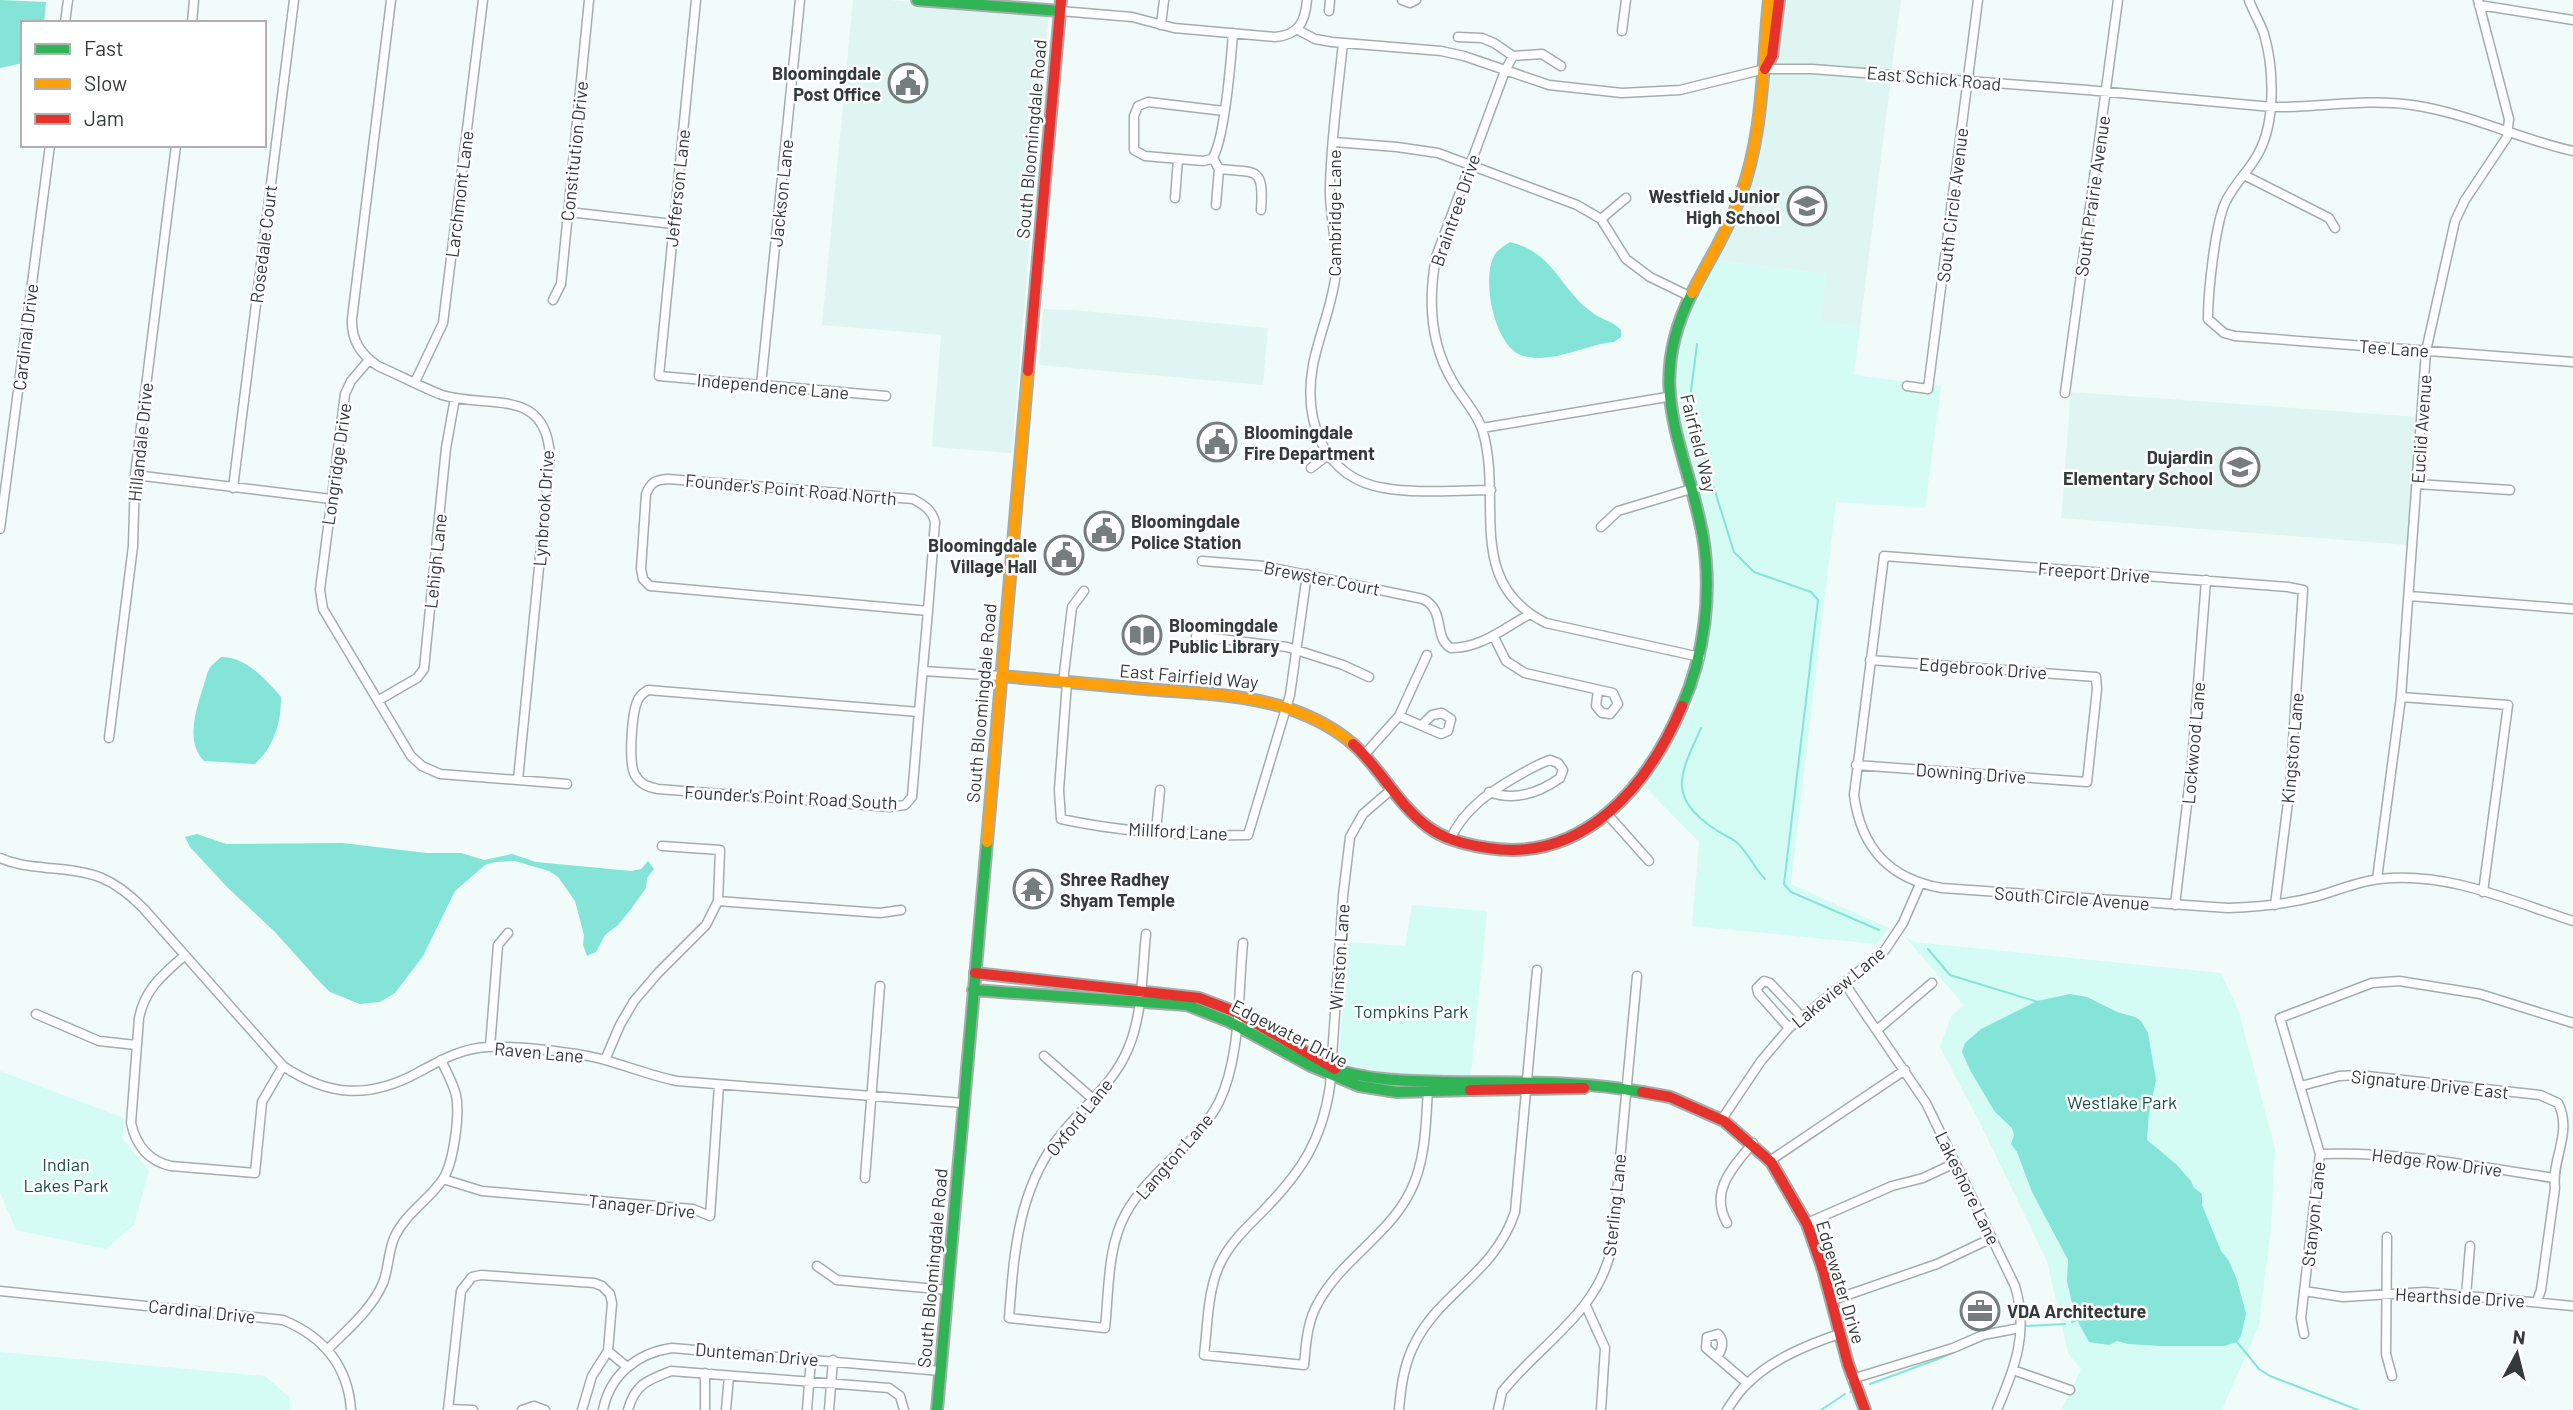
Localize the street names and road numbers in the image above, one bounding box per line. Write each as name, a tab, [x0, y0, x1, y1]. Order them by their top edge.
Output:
street label: South Bloomingdale Road	[1011, 38, 1051, 240]
street label: East Schick Road	[1866, 61, 2002, 95]
street label: Constitution Drive	[556, 80, 592, 222]
street label: South Prairie Avenue	[2070, 114, 2114, 278]
street label: South Circle Avenue	[1932, 126, 1972, 284]
street label: Jefferson Lane	[660, 128, 694, 248]
street label: Larchmont Lane	[440, 129, 478, 259]
street label: Jackson Lane	[764, 138, 798, 248]
street label: Cambridge Lane	[1323, 149, 1345, 277]
street label: Braintree Drive	[1426, 151, 1484, 269]
street label: Rosedale Court	[245, 184, 281, 304]
street label: Cardinal Drive	[8, 282, 42, 392]
street label: Tee Lane	[2358, 335, 2430, 361]
street label: Independence Lane	[696, 368, 850, 404]
street label: Euclid Avenue	[2406, 374, 2436, 484]
street label: Hillandale Drive	[123, 381, 157, 503]
street label: Fairfield Way	[1676, 392, 1722, 494]
street label: Longridge Drive	[317, 401, 355, 527]
street label: Lynbrook Drive	[528, 449, 558, 567]
street label: Founder's Point Road North	[684, 469, 898, 509]
street label: Lehigh Lane	[419, 512, 451, 610]
street label: Brewster Court	[1262, 556, 1382, 600]
street label: Freeport Drive	[2037, 557, 2151, 587]
street label: South Bloomingdale Road	[961, 602, 1001, 804]
street label: Edgebrook Drive	[1918, 653, 2048, 683]
street label: East Fairfield Way	[1119, 659, 1259, 693]
street label: Lockwood Lane	[2177, 681, 2209, 805]
street label: Kingston Lane	[2276, 692, 2308, 804]
street label: Downing Drive	[1915, 758, 2027, 788]
street label: Founder's Point Road South	[684, 780, 898, 814]
street label: Millford Lane	[1128, 817, 1228, 845]
street label: South Circle Avenue	[1994, 882, 2150, 914]
street label: Winston Lane	[1324, 903, 1354, 1011]
street label: Lakeview Lane	[1787, 942, 1889, 1032]
street label: Edgewater Drive	[1228, 994, 1352, 1072]
street label: Raven Lane	[493, 1037, 585, 1067]
street label: Signature Drive East	[2350, 1065, 2510, 1103]
street label: Oxford Lane	[1041, 1074, 1117, 1160]
street label: Langton Lane	[1131, 1109, 1217, 1203]
street label: Lakeshore Lane	[1931, 1128, 2005, 1248]
street label: Hedge Row Drive	[2371, 1143, 2503, 1181]
street label: Sterling Lane	[1598, 1153, 1630, 1257]
street label: Stanyon Lane	[2297, 1160, 2329, 1268]
street label: South Bloomingdale Road	[912, 1167, 952, 1369]
street label: Tanager Drive	[587, 1189, 697, 1223]
street label: Edgewater Drive	[1812, 1218, 1870, 1346]
street label: Hearthside Drive	[2395, 1283, 2525, 1311]
street label: Cardinal Drive	[147, 1294, 257, 1328]
street label: Dunteman Drive	[694, 1338, 820, 1370]

